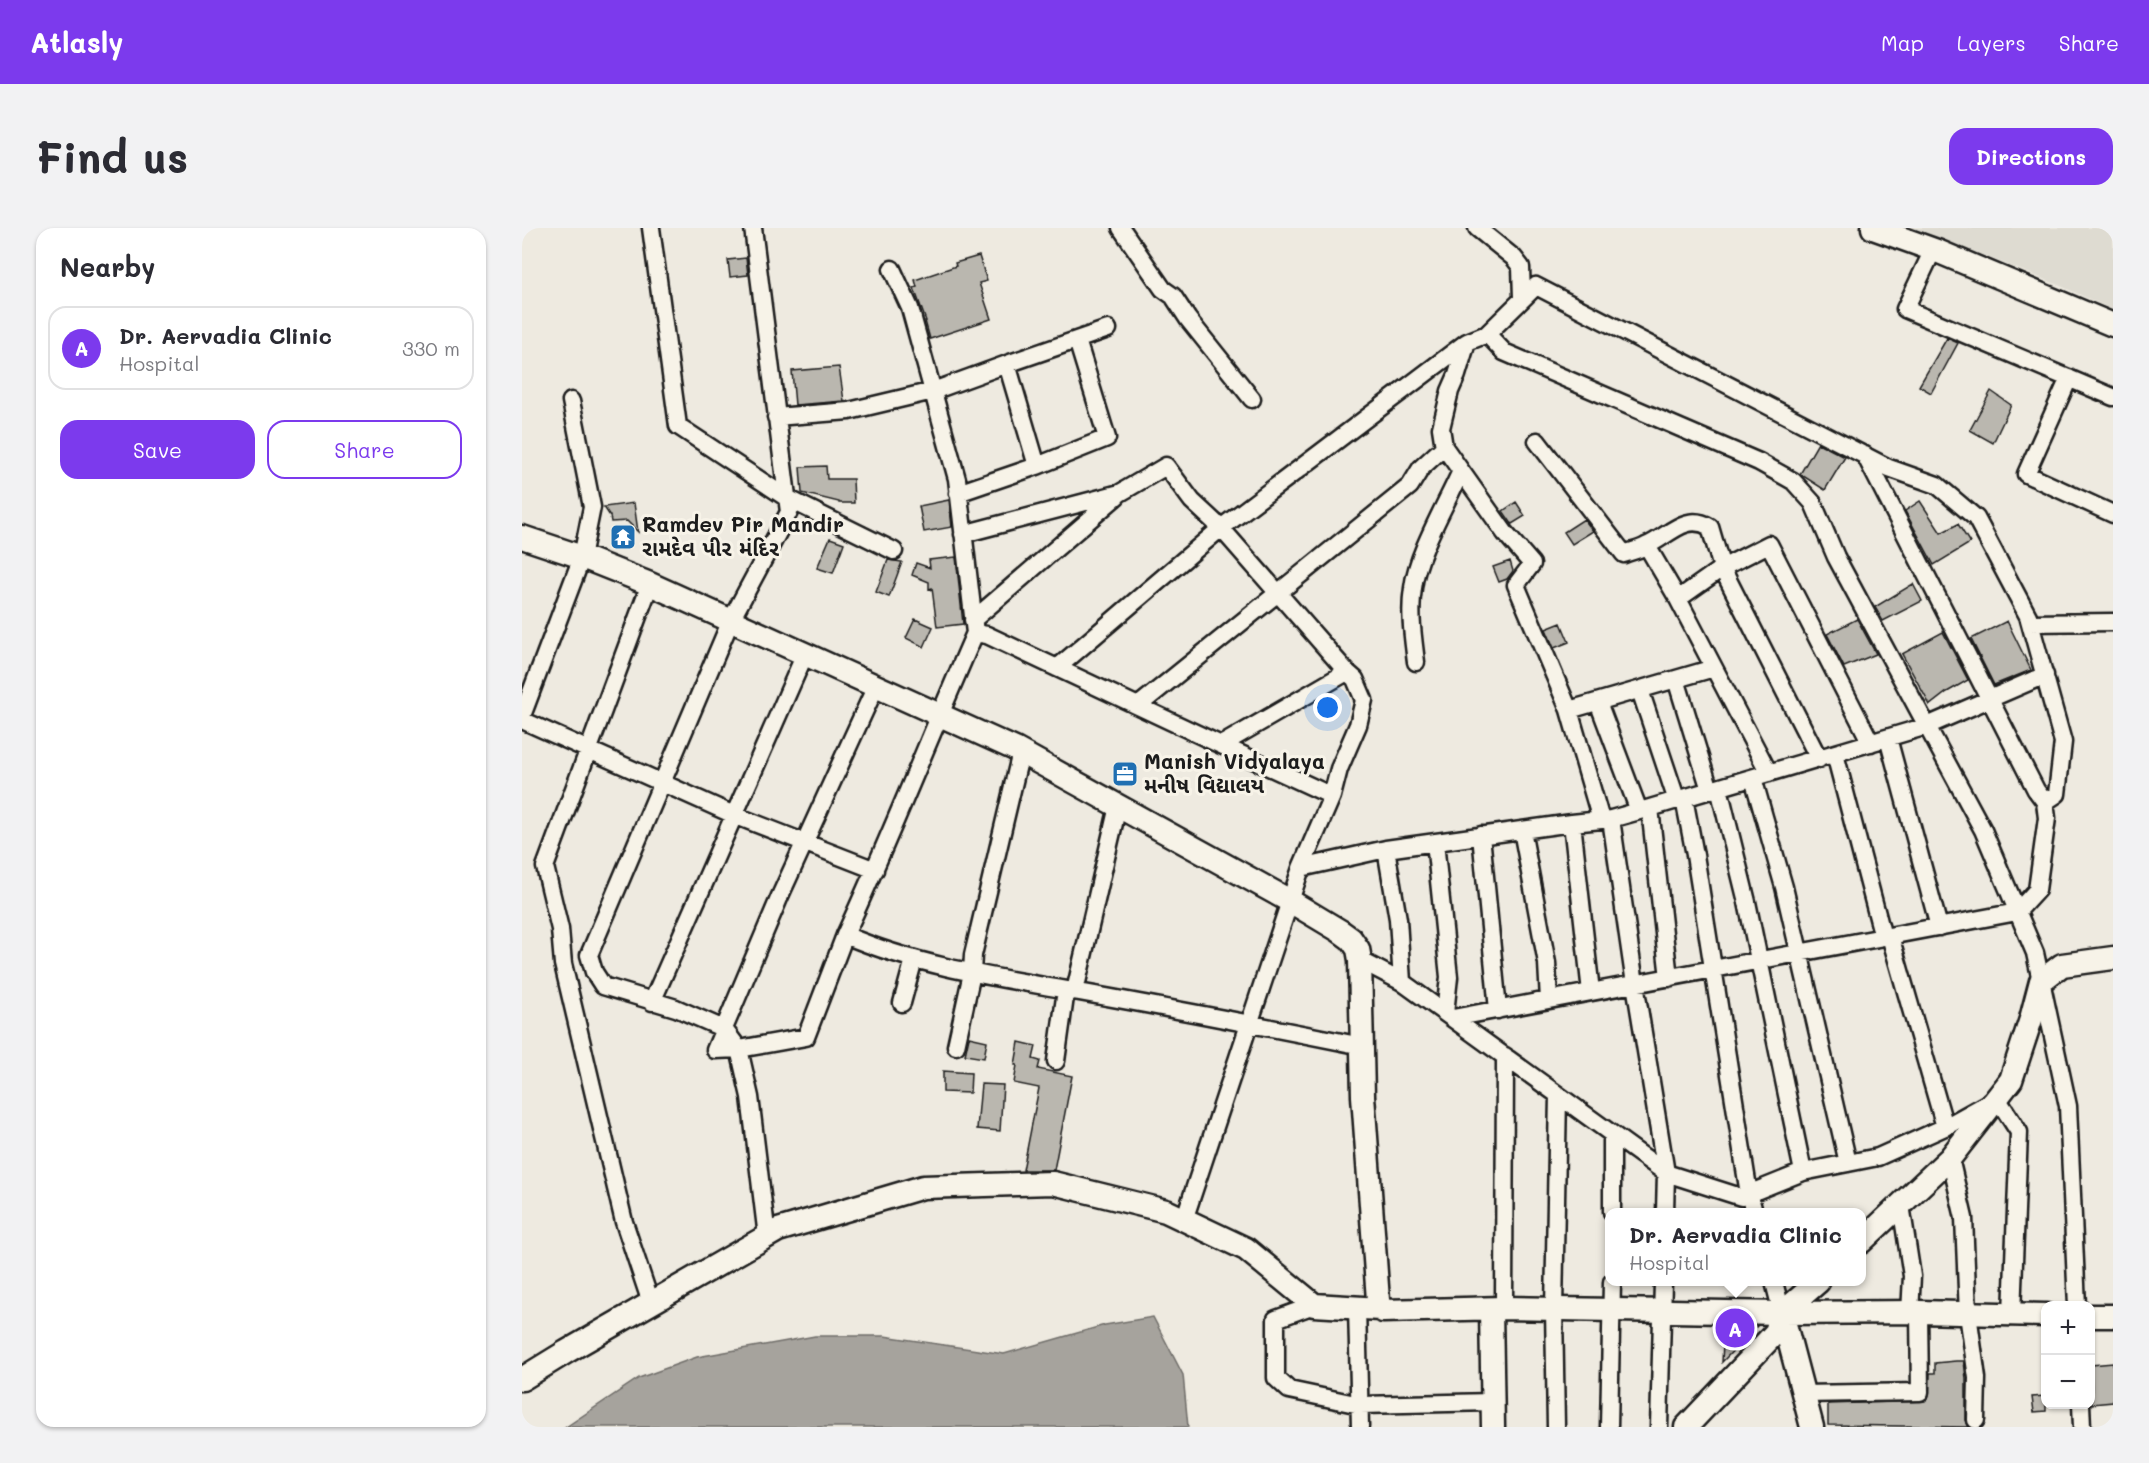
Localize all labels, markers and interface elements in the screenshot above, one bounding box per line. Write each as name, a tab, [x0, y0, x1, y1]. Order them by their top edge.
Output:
text: Atlasly	[30, 24, 124, 60]
text: Map	[1881, 29, 1924, 56]
text: Layers	[1957, 29, 2026, 56]
text: Share	[2059, 29, 2119, 56]
button: Directions	[1949, 128, 2113, 185]
text: Find us	[36, 129, 188, 184]
text: Nearby	[60, 250, 155, 284]
text: Dr. Aervadia Clinic	[119, 321, 332, 350]
text: A	[75, 335, 88, 361]
text: 330 m	[402, 335, 460, 361]
text: Hospital	[119, 350, 200, 376]
button: Save	[60, 420, 255, 479]
button: Share	[267, 420, 462, 479]
place label: Ramdev Pir Mandir રામદેવ પીર મંદિર	[642, 510, 844, 561]
temple icon: Ramdev Pir Mandir રામદેવ પીર મંદિર	[608, 522, 638, 552]
your location	[1313, 693, 1342, 722]
place label: Manish Vidyalaya મનીષ વિદ્યાલય	[1144, 747, 1325, 798]
office icon: Manish Vidyalaya મનીષ વિદ્યાલય	[1110, 759, 1140, 789]
popup	[1605, 1208, 1866, 1286]
text: Dr. Aervadia Clinic	[1629, 1220, 1842, 1249]
text: Hospital	[1629, 1249, 1710, 1275]
map controls	[2041, 1301, 2095, 1409]
button: +	[2041, 1301, 2095, 1355]
pin: A	[1716, 1306, 1754, 1350]
button: −	[2041, 1355, 2095, 1409]

